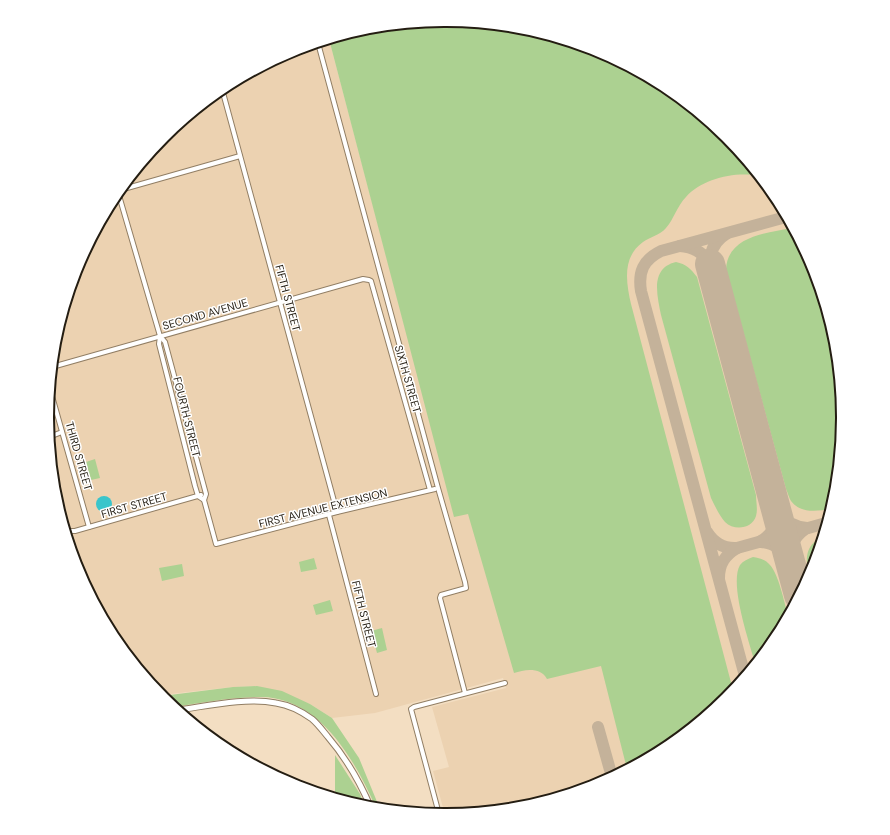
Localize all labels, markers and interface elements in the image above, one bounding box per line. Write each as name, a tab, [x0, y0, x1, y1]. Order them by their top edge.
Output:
street label: FIFTH STREET	[272, 263, 304, 333]
street label: SECOND AVENUE	[161, 295, 249, 333]
street label: SIXTH STREET	[392, 344, 424, 414]
street label: FOURTH STREET	[170, 375, 204, 459]
street label: THIRD STREET	[63, 420, 95, 492]
street label: FIRST AVENUE EXTENSION	[257, 485, 389, 531]
street label: FIRST STREET	[99, 489, 169, 521]
street label: FIFTH STREET	[349, 579, 379, 649]

